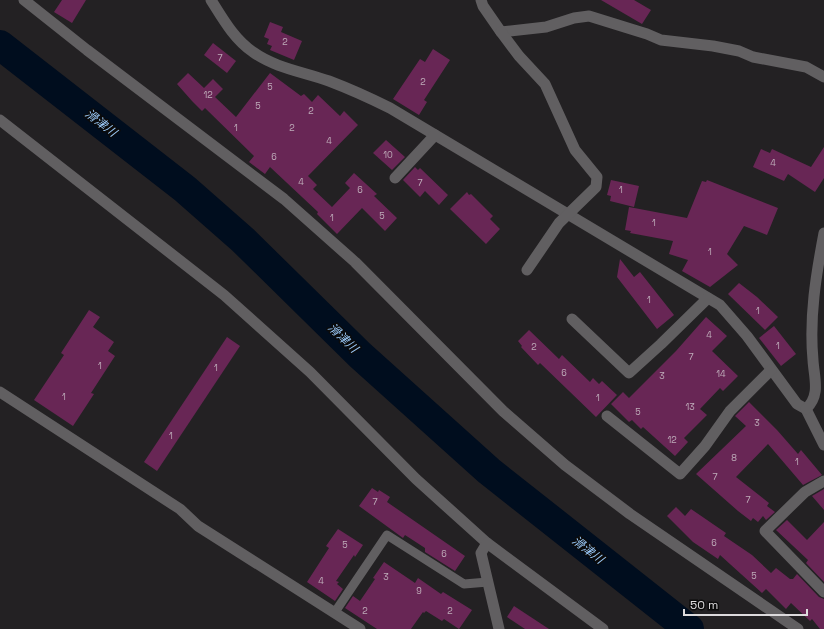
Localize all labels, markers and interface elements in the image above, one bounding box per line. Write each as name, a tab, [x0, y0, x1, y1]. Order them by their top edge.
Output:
house number: 2	[282, 36, 288, 48]
house number: 7	[217, 52, 223, 64]
house number: 2	[420, 76, 426, 88]
house number: 5	[267, 81, 273, 93]
house number: 12	[203, 89, 213, 101]
house number: 5	[255, 100, 261, 112]
house number: 2	[308, 105, 314, 117]
water label: 滑津川	[82, 106, 122, 142]
house number: 1	[234, 122, 238, 134]
house number: 2	[289, 122, 295, 134]
house number: 4	[326, 135, 332, 147]
house number: 10	[383, 149, 393, 161]
house number: 6	[271, 151, 277, 163]
house number: 4	[770, 157, 776, 169]
house number: 4	[298, 176, 304, 188]
house number: 7	[417, 177, 423, 189]
house number: 6	[357, 184, 363, 196]
house number: 1	[619, 184, 623, 196]
house number: 5	[379, 210, 385, 222]
house number: 1	[330, 212, 334, 224]
house number: 1	[652, 217, 656, 229]
house number: 1	[708, 246, 712, 258]
house number: 1	[647, 294, 651, 306]
house number: 1	[756, 305, 760, 317]
water label: 滑津川	[324, 320, 363, 358]
house number: 4	[706, 329, 712, 341]
house number: 1	[776, 340, 780, 352]
house number: 2	[531, 341, 537, 353]
house number: 7	[688, 351, 694, 363]
house number: 1	[98, 360, 102, 372]
house number: 1	[214, 362, 218, 374]
house number: 6	[561, 367, 567, 379]
house number: 14	[716, 368, 726, 380]
house number: 3	[659, 370, 665, 382]
house number: 1	[62, 391, 66, 403]
house number: 1	[596, 392, 600, 404]
house number: 13	[685, 401, 695, 413]
house number: 5	[635, 406, 641, 418]
house number: 3	[754, 417, 760, 429]
house number: 1	[169, 430, 173, 442]
house number: 12	[667, 434, 677, 446]
house number: 8	[731, 452, 737, 464]
house number: 1	[795, 456, 799, 468]
house number: 7	[712, 471, 718, 483]
house number: 7	[745, 494, 751, 506]
house number: 7	[372, 496, 378, 508]
water label: 滑津川	[569, 533, 609, 569]
house number: 6	[711, 537, 717, 549]
house number: 5	[342, 539, 348, 551]
house number: 6	[441, 548, 447, 560]
house number: 5	[751, 570, 757, 582]
house number: 3	[383, 571, 389, 583]
house number: 4	[318, 575, 324, 587]
house number: 9	[416, 585, 422, 597]
scale bar	[684, 591, 807, 617]
text: 50 m	[690, 597, 718, 613]
house number: 2	[362, 605, 368, 617]
house number: 2	[447, 605, 453, 617]

